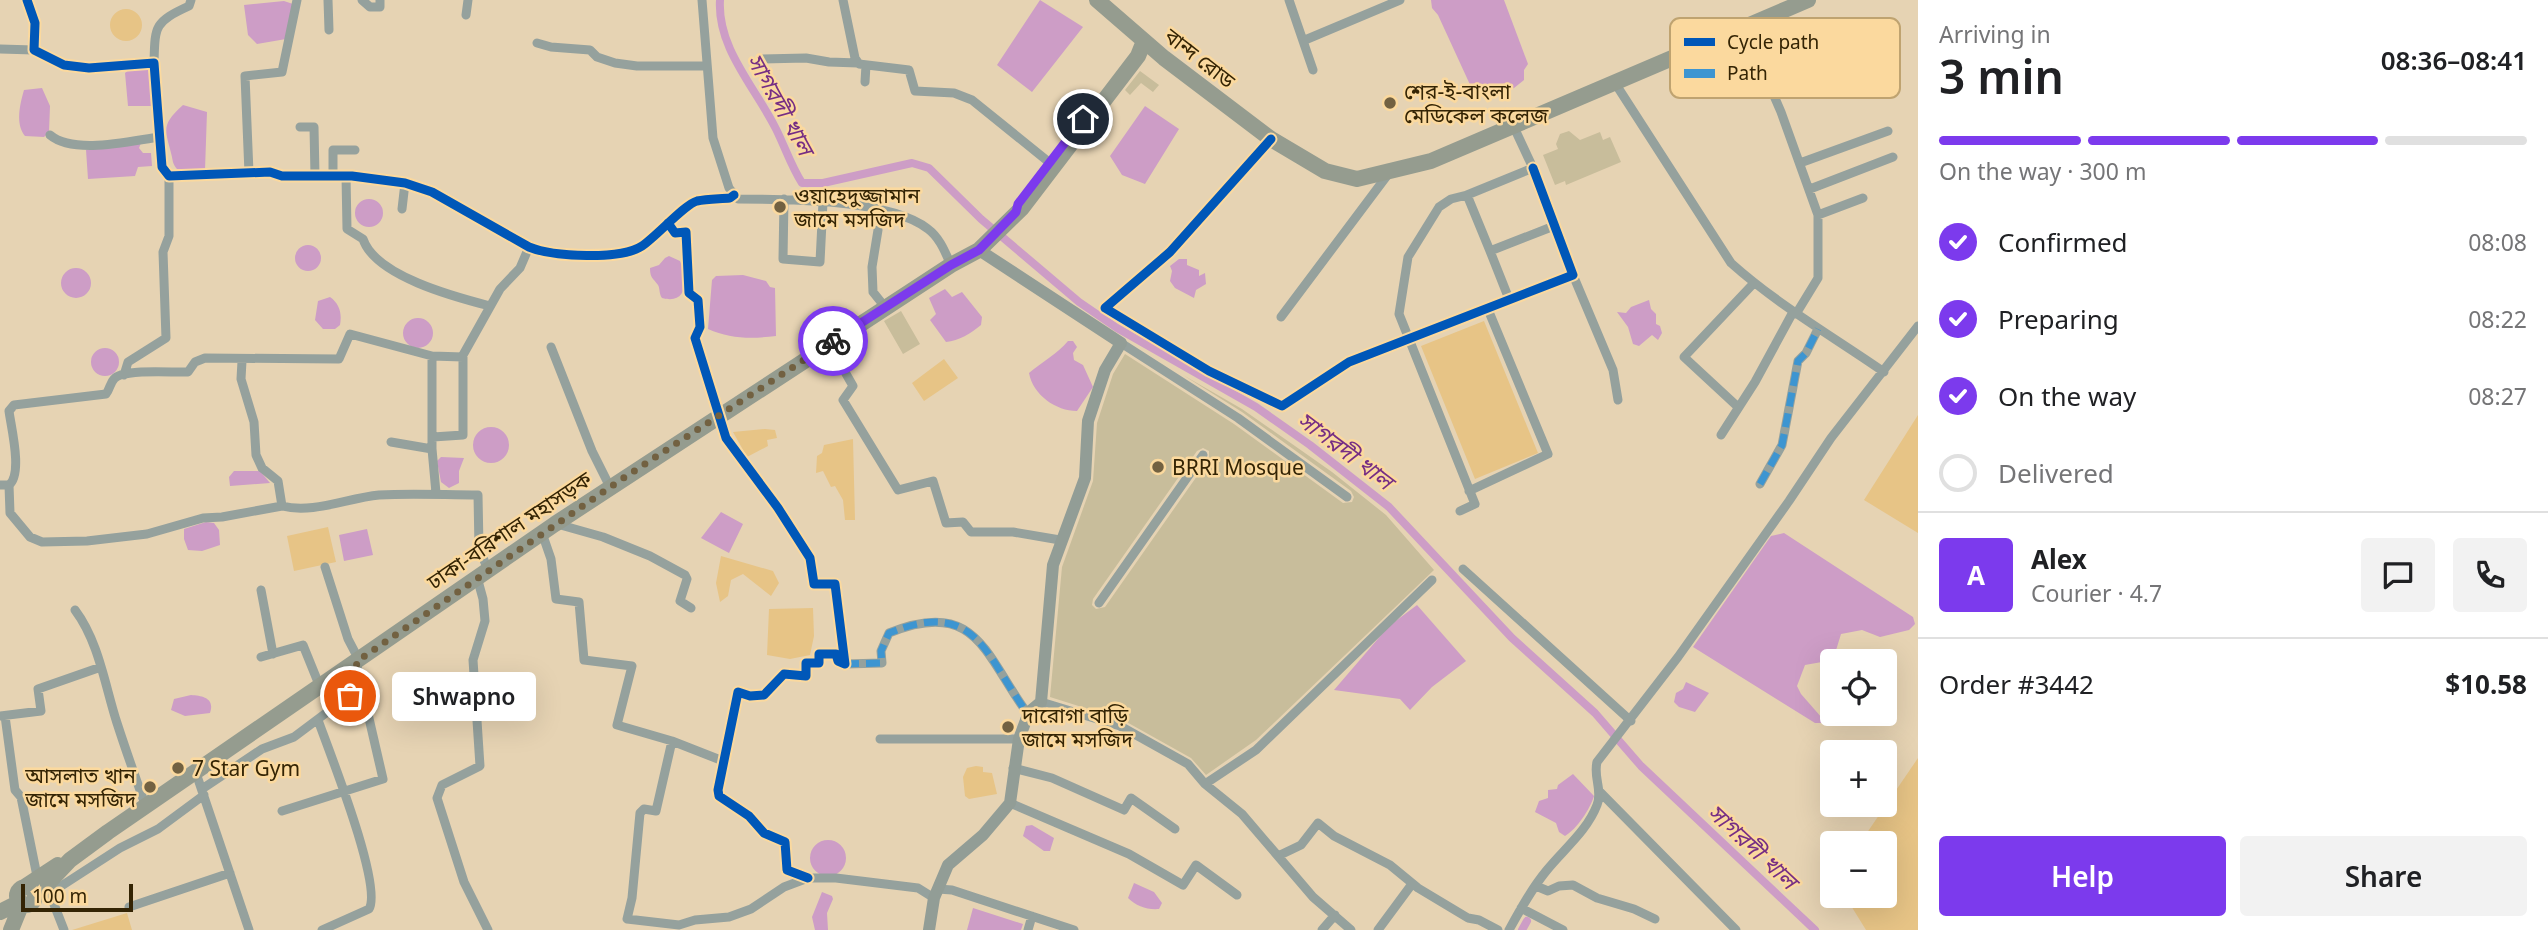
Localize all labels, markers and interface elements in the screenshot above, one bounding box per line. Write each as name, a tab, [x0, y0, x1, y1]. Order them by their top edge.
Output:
legend	[1670, 18, 1900, 98]
text: Arriving in	[1939, 18, 2051, 50]
street label: বান্দ রোড	[1158, 21, 1242, 95]
text: Cycle path	[1727, 29, 1819, 55]
text: 08:36–08:41	[2381, 42, 2527, 78]
text: 3 min	[1939, 45, 2064, 107]
water label: সাগরদী খাল	[740, 47, 824, 164]
text: Path	[1727, 60, 1768, 86]
place label: শের-ই-বাংলা মেডিকেল কলেজ	[1404, 77, 1549, 129]
pin	[1053, 89, 1113, 149]
marker: শের-ই-বাংলা মেডিকেল কলেজ	[1382, 95, 1398, 111]
icon: home	[1064, 100, 1102, 138]
text: On the way · 300 m	[1939, 155, 2146, 187]
place label: ওয়াহেদুজ্জামান জামে মসজিদ	[793, 181, 920, 233]
marker: ওয়াহেদুজ্জামান জামে মসজিদ	[772, 199, 788, 215]
icon: check	[1939, 223, 1977, 261]
text: Confirmed	[1998, 224, 2128, 260]
text: 08:08	[2468, 226, 2527, 258]
icon: check	[1939, 300, 1977, 338]
text: Preparing	[1998, 301, 2119, 337]
text: 08:22	[2468, 303, 2527, 335]
courier	[798, 306, 868, 376]
icon: bike	[814, 322, 852, 360]
icon: check	[1939, 377, 1977, 415]
text: On the way	[1998, 378, 2136, 414]
text: 08:27	[2468, 380, 2527, 412]
water label: সাগরদী খাল	[1292, 404, 1404, 499]
place label: BRRI Mosque	[1172, 453, 1304, 481]
text: Delivered	[1998, 455, 2114, 491]
marker: BRRI Mosque	[1150, 459, 1166, 475]
street label: ঢাকা-বরিশাল মহাসড়ক	[421, 464, 597, 596]
button: chat	[2361, 538, 2435, 612]
button: phone	[2453, 538, 2527, 612]
text: Alex	[2031, 541, 2087, 577]
text: A	[1967, 557, 1985, 593]
text: Courier · 4.7	[2031, 577, 2162, 609]
map controls	[1820, 649, 1897, 908]
button: locate	[1820, 649, 1897, 726]
pin	[320, 666, 380, 726]
text: Order #3442	[1939, 666, 2094, 702]
text: $10.58	[2445, 666, 2527, 702]
callout: Shwapno	[392, 672, 536, 720]
icon: bag	[331, 677, 369, 715]
text: Shwapno	[412, 680, 516, 712]
place label: দারোগা বাড়ি জামে মসজিদ	[1021, 701, 1133, 753]
marker: দারোগা বাড়ি জামে মসজিদ	[1000, 719, 1016, 735]
button: +	[1820, 740, 1897, 817]
place label: 7 Star Gym	[192, 754, 300, 782]
marker: 7 Star Gym	[170, 760, 186, 776]
place label: আসলাত খান জামে মসজিদ	[24, 761, 136, 813]
marker: আসলাত খান জামে মসজিদ	[142, 779, 158, 795]
water label: সাগরদী খাল	[1701, 796, 1808, 899]
button: −	[1820, 831, 1897, 908]
button: Help	[1939, 836, 2226, 916]
button: Share	[2240, 836, 2527, 916]
scale bar	[21, 881, 133, 913]
text: 100 m	[32, 883, 87, 909]

